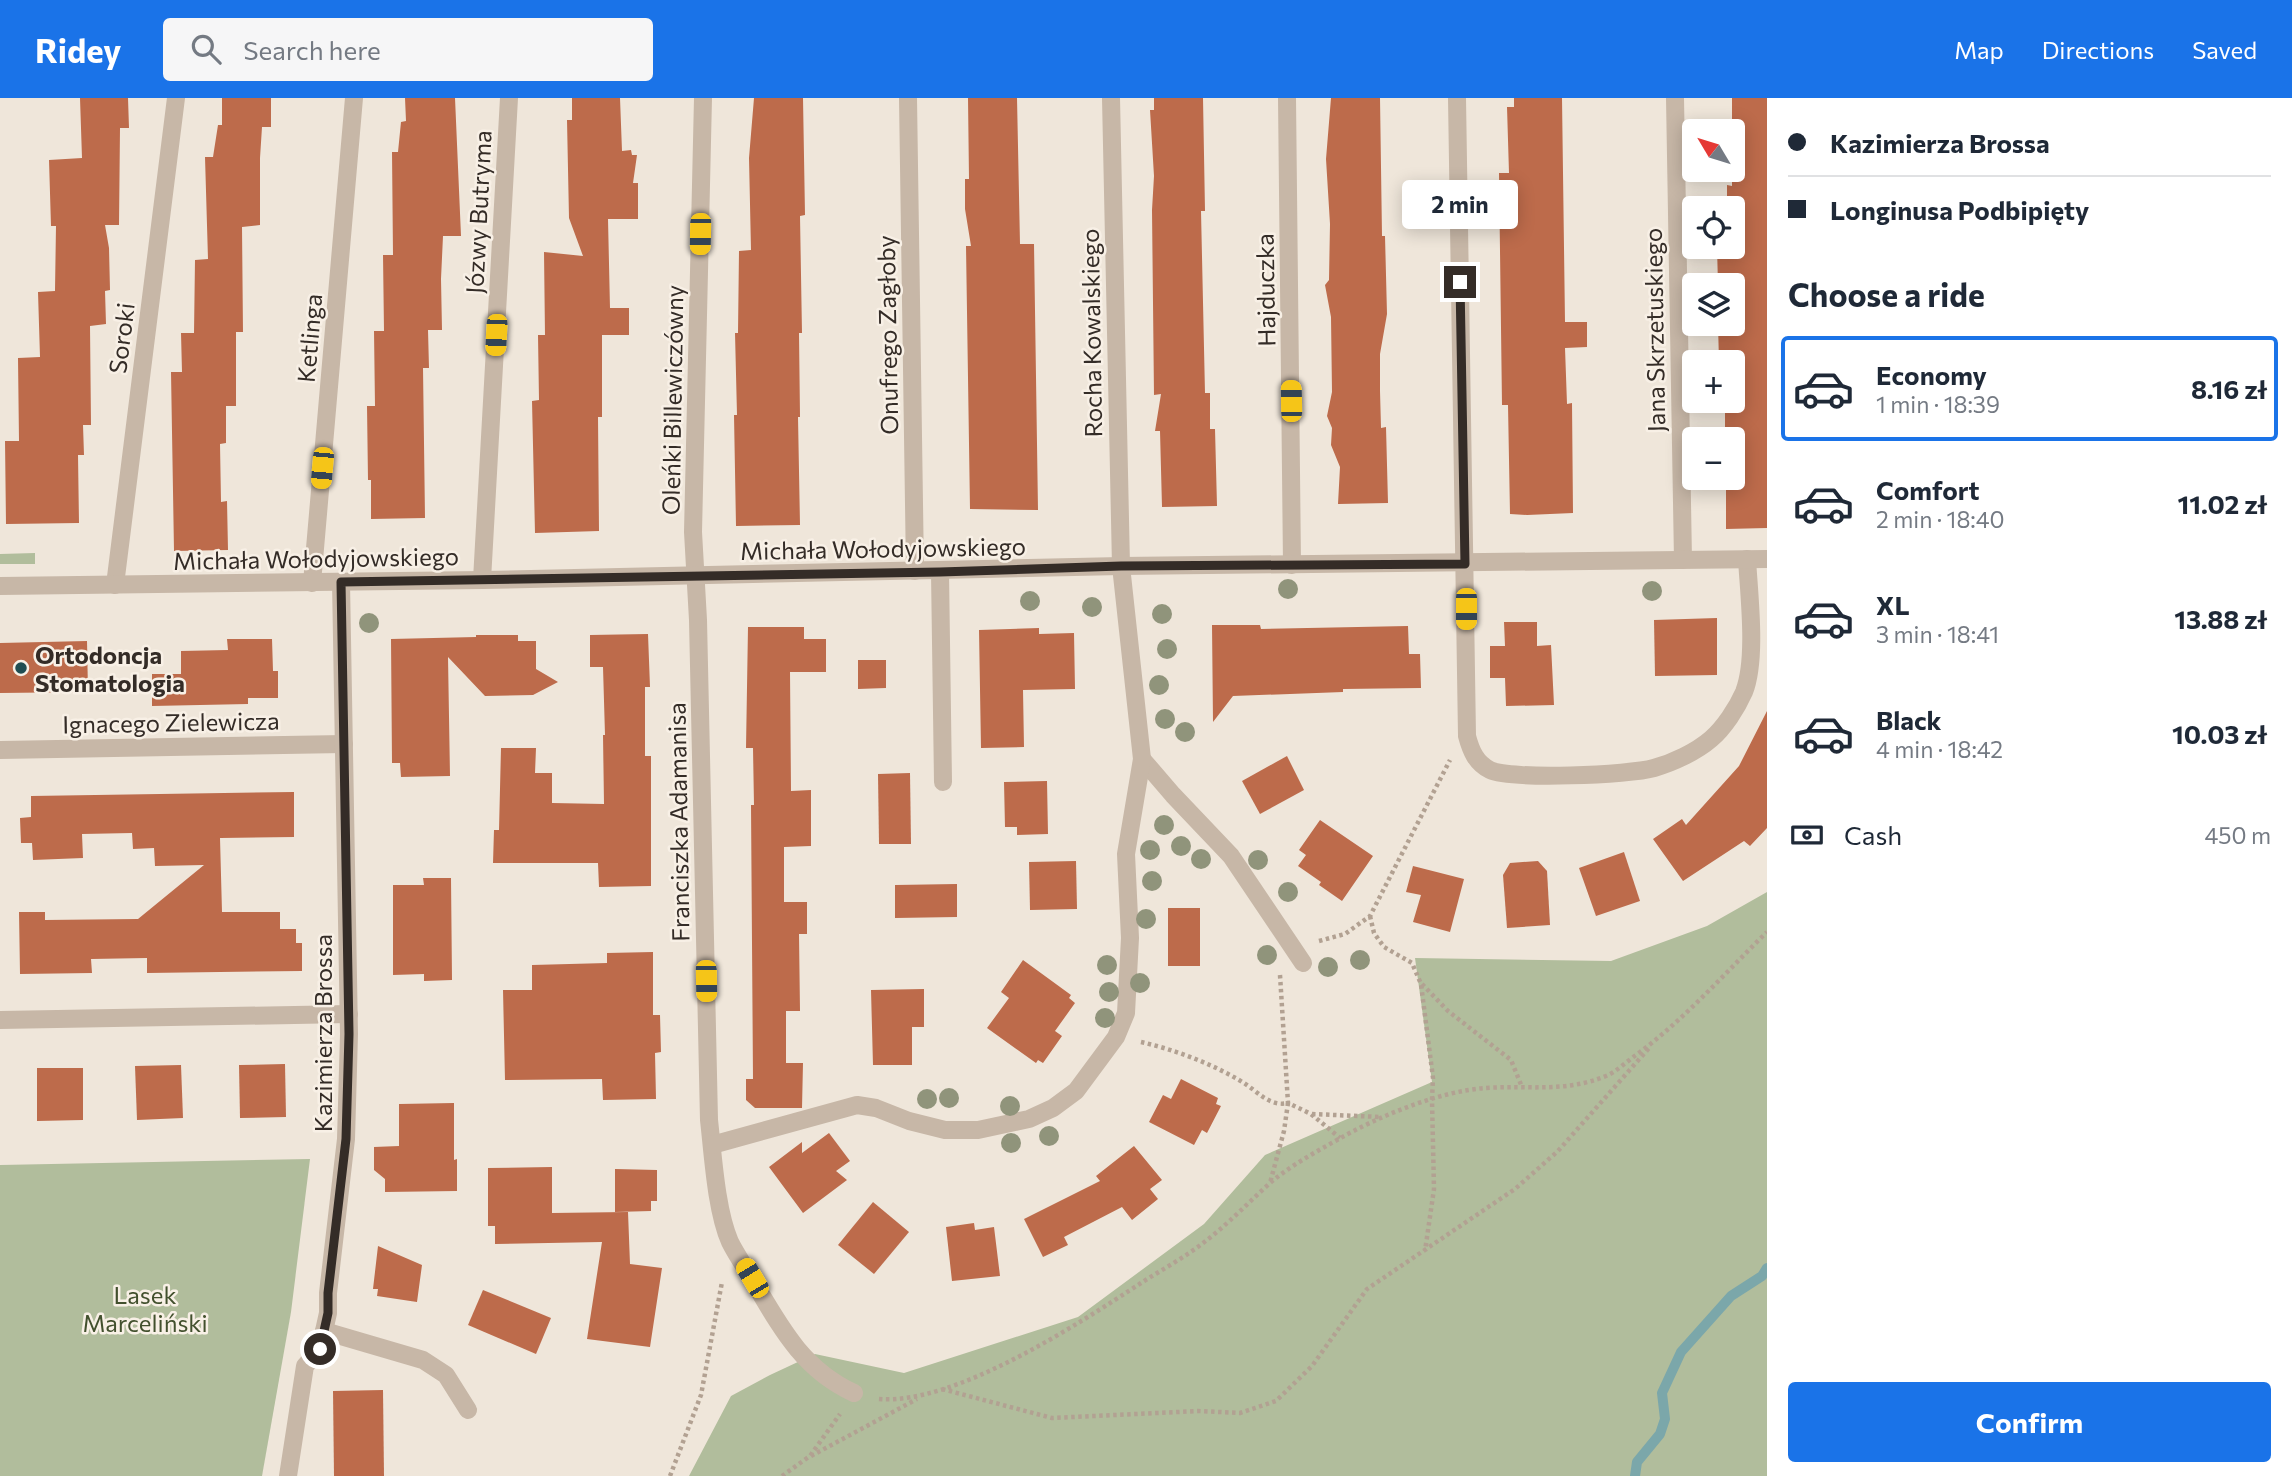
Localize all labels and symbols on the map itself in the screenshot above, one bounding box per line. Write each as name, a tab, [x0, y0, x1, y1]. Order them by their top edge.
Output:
north arrow	[1682, 119, 1745, 182]
street label: Józwy Butryma	[459, 130, 497, 294]
callout: 2 min	[1402, 180, 1518, 230]
car	[690, 213, 711, 255]
street label: Jana Skrzetuskiego	[1638, 227, 1670, 433]
street label: Rocha Kowalskiego	[1075, 228, 1107, 438]
street label: Hajduczka	[1250, 233, 1280, 347]
street label: Onufrego Zagłoby	[871, 235, 903, 435]
route end	[1444, 266, 1476, 298]
street label: Oleńki Billewiczówny	[655, 285, 689, 515]
street label: Ketlinga	[291, 292, 327, 384]
street label: Soroki	[102, 301, 140, 375]
car	[485, 313, 508, 357]
car	[1281, 380, 1302, 422]
car	[310, 446, 335, 490]
street label: Michała Wołodyjowskiego	[740, 531, 1026, 565]
street label: Michała Wołodyjowskiego	[173, 541, 459, 575]
car	[1456, 588, 1477, 630]
place label: Ortodoncja Stomatologia	[35, 640, 185, 697]
marker: Ortodoncja Stomatologia	[13, 660, 29, 676]
street label: Franciszka Adamanisa	[661, 702, 695, 942]
street label: Ignacego Zielewicza	[62, 706, 280, 738]
street label: Kazimierza Brossa	[308, 934, 337, 1132]
car	[696, 960, 717, 1002]
car	[733, 1255, 772, 1301]
park label: Lasek Marceliński	[82, 1280, 208, 1337]
route start	[304, 1333, 336, 1365]

